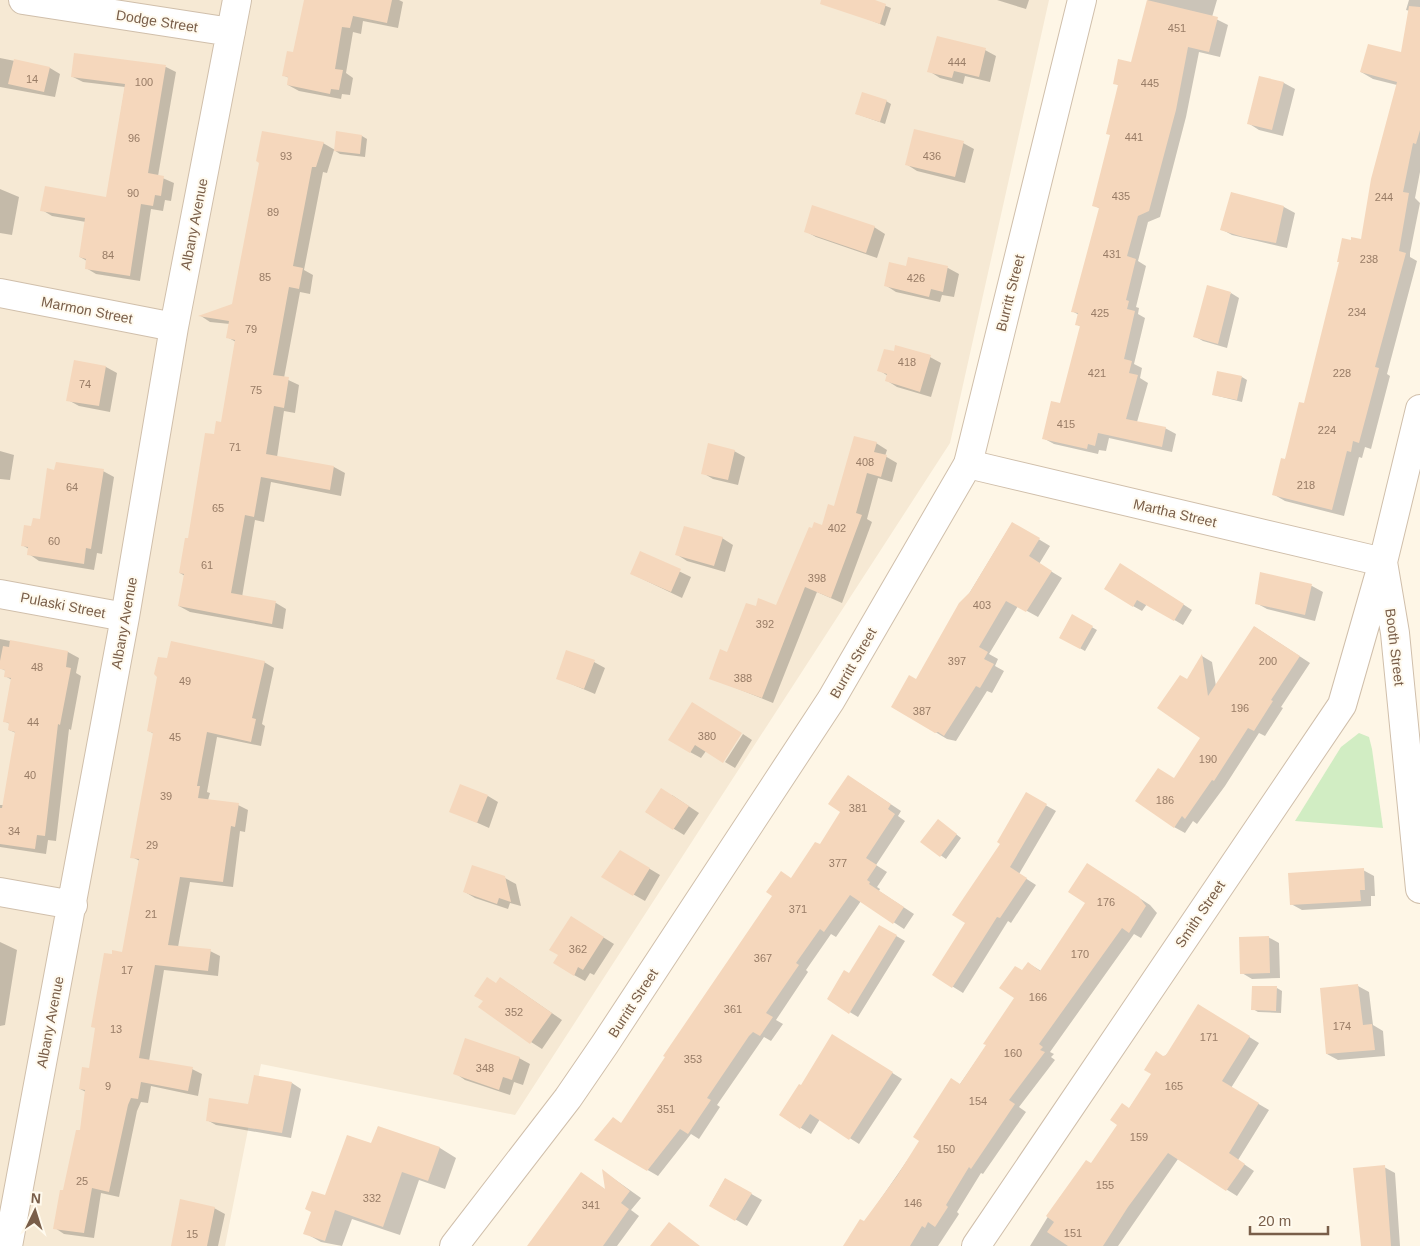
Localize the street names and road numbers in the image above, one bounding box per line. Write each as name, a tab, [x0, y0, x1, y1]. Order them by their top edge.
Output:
street label: Dodge Street	[115, 7, 199, 35]
street label: Albany Avenue	[177, 177, 211, 271]
street label: Burritt Street	[993, 253, 1027, 333]
street label: Marmon Street	[40, 293, 134, 327]
street label: Martha Street	[1132, 496, 1218, 530]
street label: Albany Avenue	[108, 576, 140, 670]
street label: Pulaski Street	[19, 589, 107, 621]
street label: Booth Street	[1382, 607, 1408, 687]
street label: Burritt Street	[826, 625, 880, 701]
street label: Smith Street	[1172, 878, 1228, 950]
street label: Burritt Street	[605, 966, 661, 1040]
street label: Albany Avenue	[33, 975, 67, 1069]

